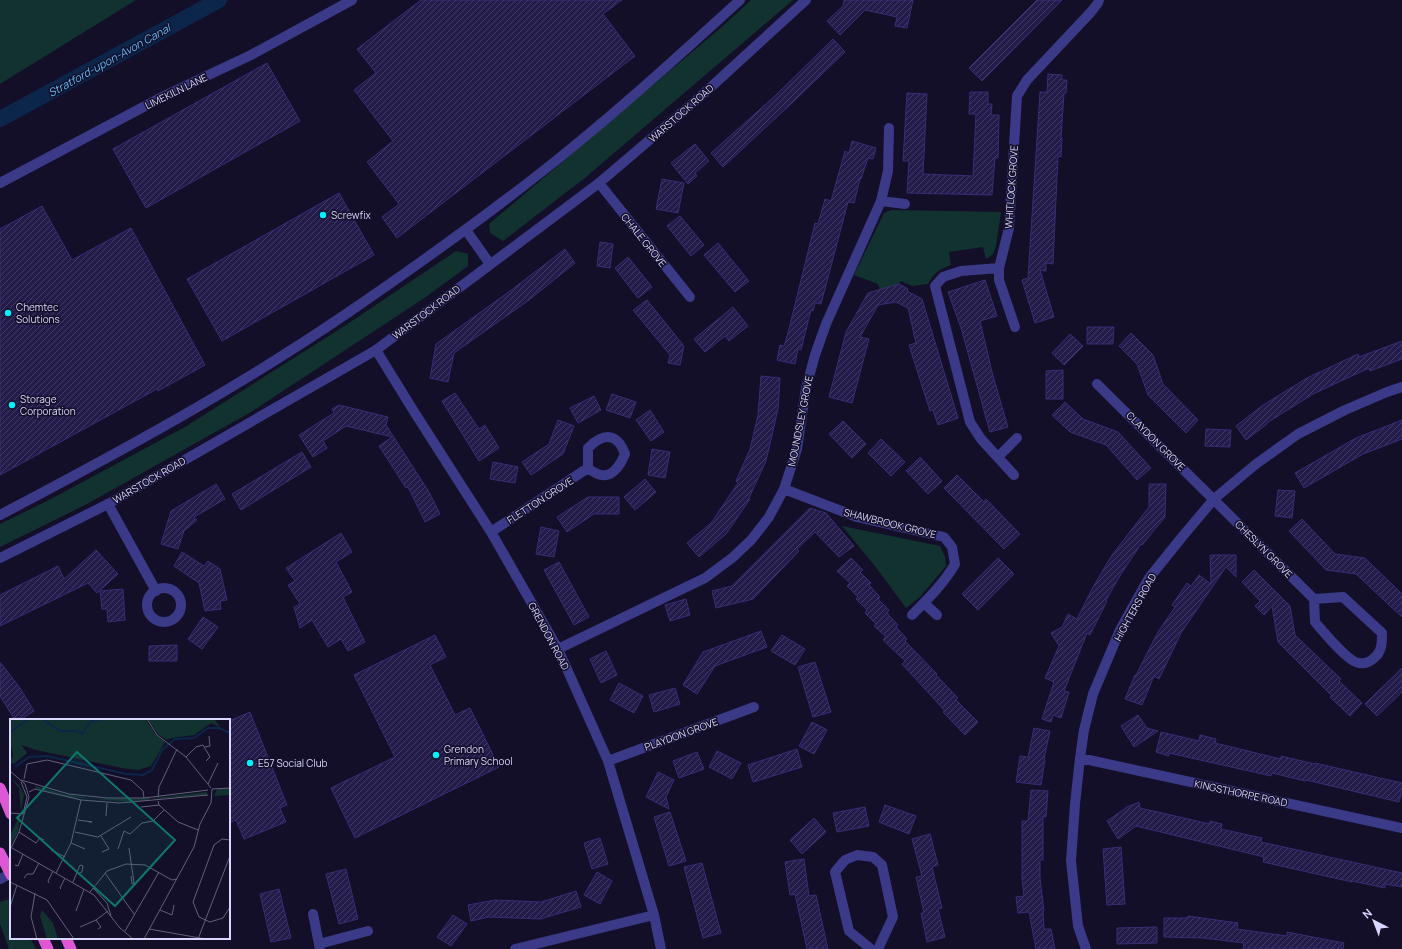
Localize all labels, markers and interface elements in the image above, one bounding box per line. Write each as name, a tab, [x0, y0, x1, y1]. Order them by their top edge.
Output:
water label: Stratford-upon-Avon Canal	[45, 19, 174, 100]
street label: LIMEKILN LANE	[142, 70, 210, 112]
street label: WARSTOCK ROAD	[645, 81, 717, 145]
street label: WHITLOCK GROVE	[1001, 145, 1021, 229]
place label: Screwfix	[331, 208, 372, 222]
marker: Screwfix	[318, 210, 328, 220]
street label: CHALE GROVE	[618, 210, 670, 270]
street label: WARSTOCK ROAD	[389, 282, 463, 342]
place label: Chemtec Solutions	[16, 300, 60, 326]
marker: Chemtec Solutions	[3, 308, 13, 318]
street label: MOUNDSLEY GROVE	[784, 374, 816, 468]
place label: Storage Corporation	[20, 392, 76, 418]
marker: Storage Corporation	[7, 400, 17, 410]
street label: CLAYDON GROVE	[1123, 408, 1189, 474]
street label: WARSTOCK ROAD	[110, 453, 188, 507]
street label: FLETTON GROVE	[504, 473, 576, 527]
street label: SHAWBROOK GROVE	[842, 505, 938, 541]
street label: CHESLYN GROVE	[1232, 517, 1296, 581]
street label: HIGHTERS ROAD	[1111, 570, 1160, 643]
street label: GRENDON ROAD	[525, 600, 573, 673]
street label: PLAYDON GROVE	[642, 714, 720, 754]
inset map	[10, 719, 230, 939]
place label: Grendon Primary School	[444, 742, 513, 768]
marker: Grendon Primary School	[431, 750, 441, 760]
place label: E57 Social Club	[258, 756, 328, 770]
marker: E57 Social Club	[245, 758, 255, 768]
street label: KINGSTHORPE ROAD	[1193, 776, 1289, 810]
north arrow	[1354, 901, 1394, 941]
text: N	[1359, 905, 1375, 921]

